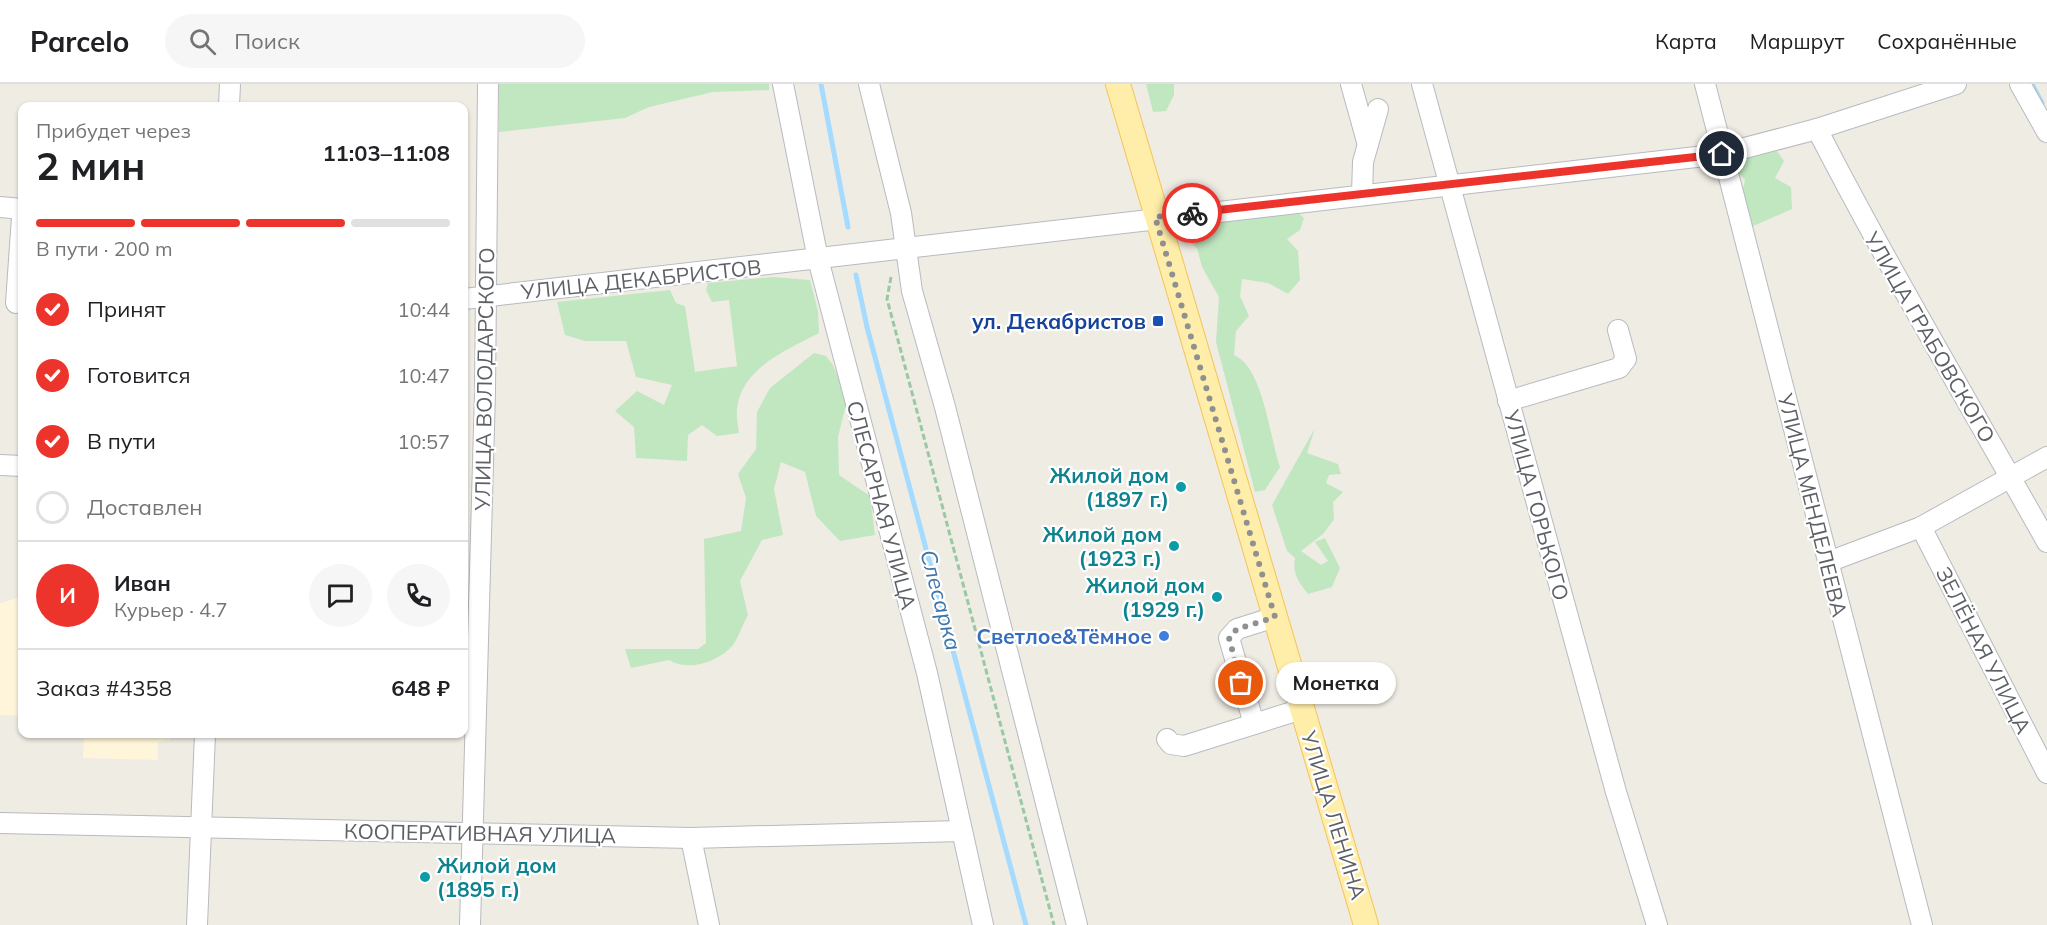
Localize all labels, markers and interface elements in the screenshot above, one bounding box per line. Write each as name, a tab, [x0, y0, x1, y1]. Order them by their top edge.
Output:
search box	[165, 14, 585, 68]
text: Parcelo	[30, 24, 129, 59]
icon: search	[186, 25, 219, 58]
text: Поиск	[234, 27, 300, 55]
text: Карта	[1655, 28, 1717, 54]
text: Маршрут	[1750, 28, 1844, 54]
text: Сохранённые	[1877, 28, 2017, 54]
text: Прибудет через	[36, 118, 191, 143]
pin	[1696, 128, 1747, 179]
icon: home	[1705, 137, 1738, 170]
text: 11:03–11:08	[322, 139, 450, 167]
text: 2 мин	[36, 141, 145, 190]
courier	[1162, 183, 1222, 243]
icon: bike	[1176, 197, 1209, 230]
street label: УЛИЦА ГРАБОВСКОГО	[1858, 226, 2001, 447]
text: В пути · 200 m	[36, 236, 172, 261]
street label: УЛИЦА ВОЛОДАРСКОГО	[469, 247, 499, 512]
street label: УЛИЦА ДЕКАБРИСТОВ	[519, 253, 762, 305]
icon: check	[36, 293, 69, 326]
text: Принят	[87, 295, 166, 323]
text: 10:44	[397, 297, 450, 322]
place label: ул. Декабристов	[972, 308, 1146, 334]
marker: ул. Декабристов	[1151, 314, 1165, 328]
icon: check	[36, 359, 69, 392]
text: Готовится	[87, 361, 191, 389]
text: 10:47	[397, 363, 450, 388]
street label: УЛИЦА МЕНДЕЛЕЕВА	[1772, 390, 1853, 620]
street label: СЛЕСАРНАЯ УЛИЦА	[842, 398, 923, 613]
street label: УЛИЦА ГОРЬКОГО	[1499, 406, 1575, 603]
icon: check	[36, 425, 69, 458]
text: В пути	[87, 427, 156, 455]
text: 10:57	[397, 429, 450, 454]
place label: Жилой дом (1897 г.)	[1049, 462, 1169, 512]
marker: Жилой дом (1897 г.)	[1174, 480, 1188, 494]
text: Доставлен	[87, 493, 203, 521]
place label: Жилой дом (1923 г.)	[1042, 521, 1162, 571]
marker: Жилой дом (1923 г.)	[1167, 539, 1181, 553]
water label: Слесарка	[914, 546, 968, 654]
street label: ЗЕЛЁНАЯ УЛИЦА	[1931, 562, 2038, 738]
button: chat	[309, 564, 372, 627]
button: phone	[387, 564, 450, 627]
text: Иван	[114, 569, 171, 597]
place label: Жилой дом (1929 г.)	[1085, 572, 1205, 622]
text: И	[59, 581, 76, 609]
marker: Жилой дом (1929 г.)	[1210, 590, 1224, 604]
text: Курьер · 4.7	[114, 597, 228, 622]
place label: Светлое&Тёмное	[977, 623, 1152, 649]
marker: Светлое&Тёмное	[1157, 629, 1171, 643]
pin	[1215, 657, 1266, 708]
callout: Монетка	[1277, 662, 1397, 704]
icon: bag	[1224, 666, 1257, 699]
text: Монетка	[1293, 670, 1379, 695]
text: Заказ #4358	[36, 674, 172, 702]
text: 648 ₽	[391, 674, 450, 702]
street label: УЛИЦА ЛЕНИНА	[1296, 727, 1372, 903]
street label: КООПЕРАТИВНАЯ УЛИЦА	[344, 818, 617, 848]
place label: Жилой дом (1895 г.)	[437, 852, 557, 902]
marker: Жилой дом (1895 г.)	[418, 870, 432, 884]

